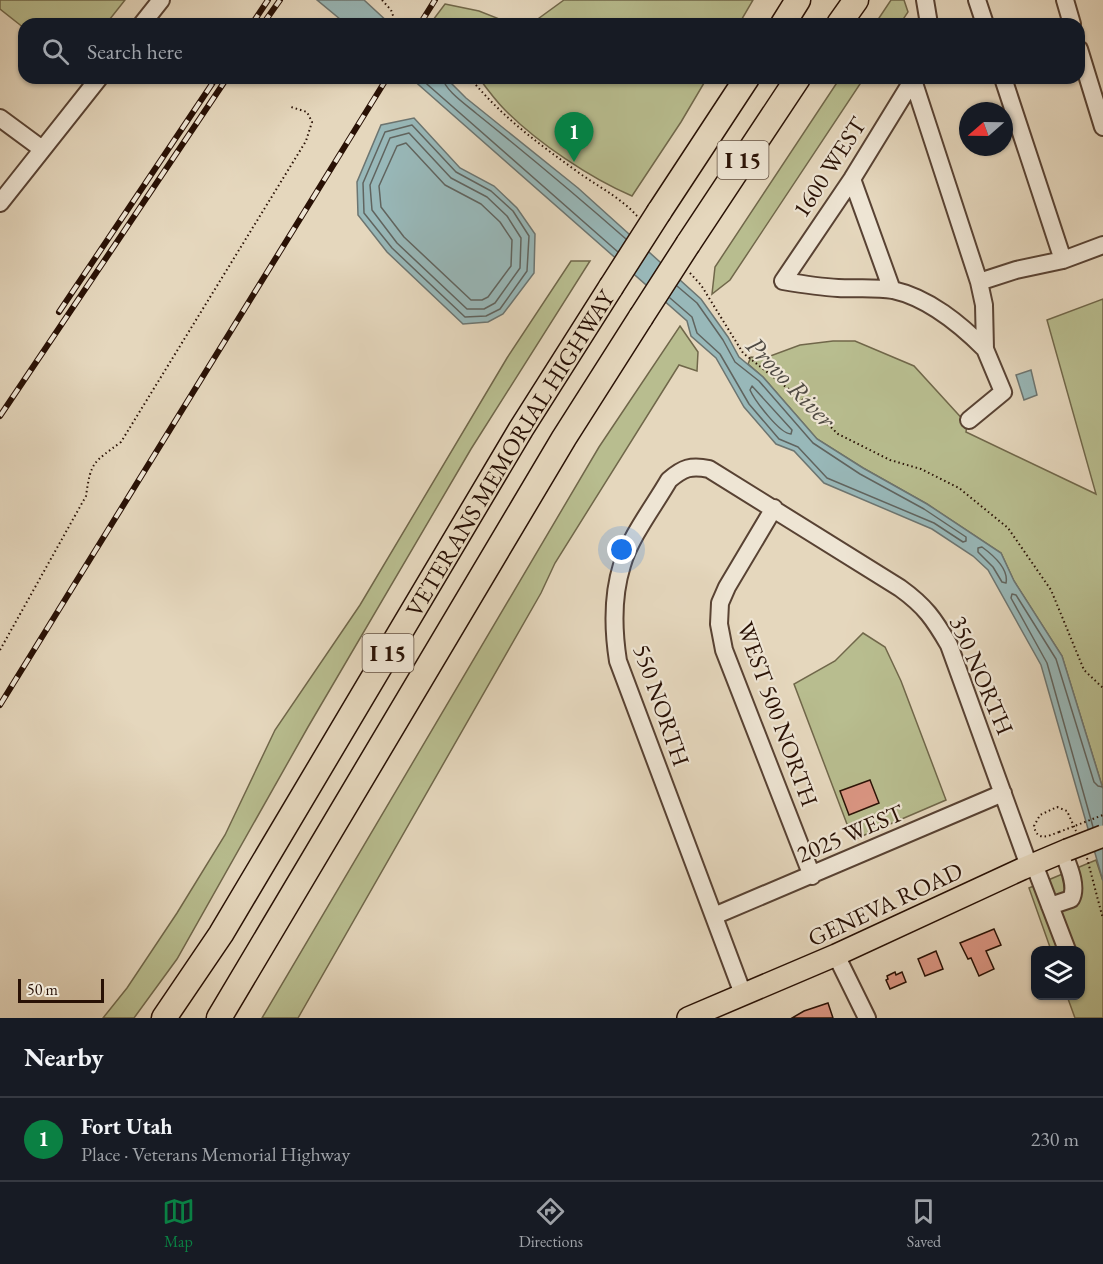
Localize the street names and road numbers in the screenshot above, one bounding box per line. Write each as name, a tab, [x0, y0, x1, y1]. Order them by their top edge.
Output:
street label: 1600 WEST	[785, 110, 873, 223]
road number: I 15	[718, 141, 768, 179]
street label: VETERANS MEMORIAL HIGHWAY	[398, 283, 621, 622]
street label: 350 NORTH	[943, 611, 1021, 739]
street label: WEST 500 NORTH	[730, 617, 826, 811]
road number: I 15	[362, 634, 414, 672]
street label: 550 NORTH	[627, 640, 697, 770]
street label: 2025 WEST	[792, 796, 909, 869]
street label: GENEVA ROAD	[803, 855, 967, 953]

